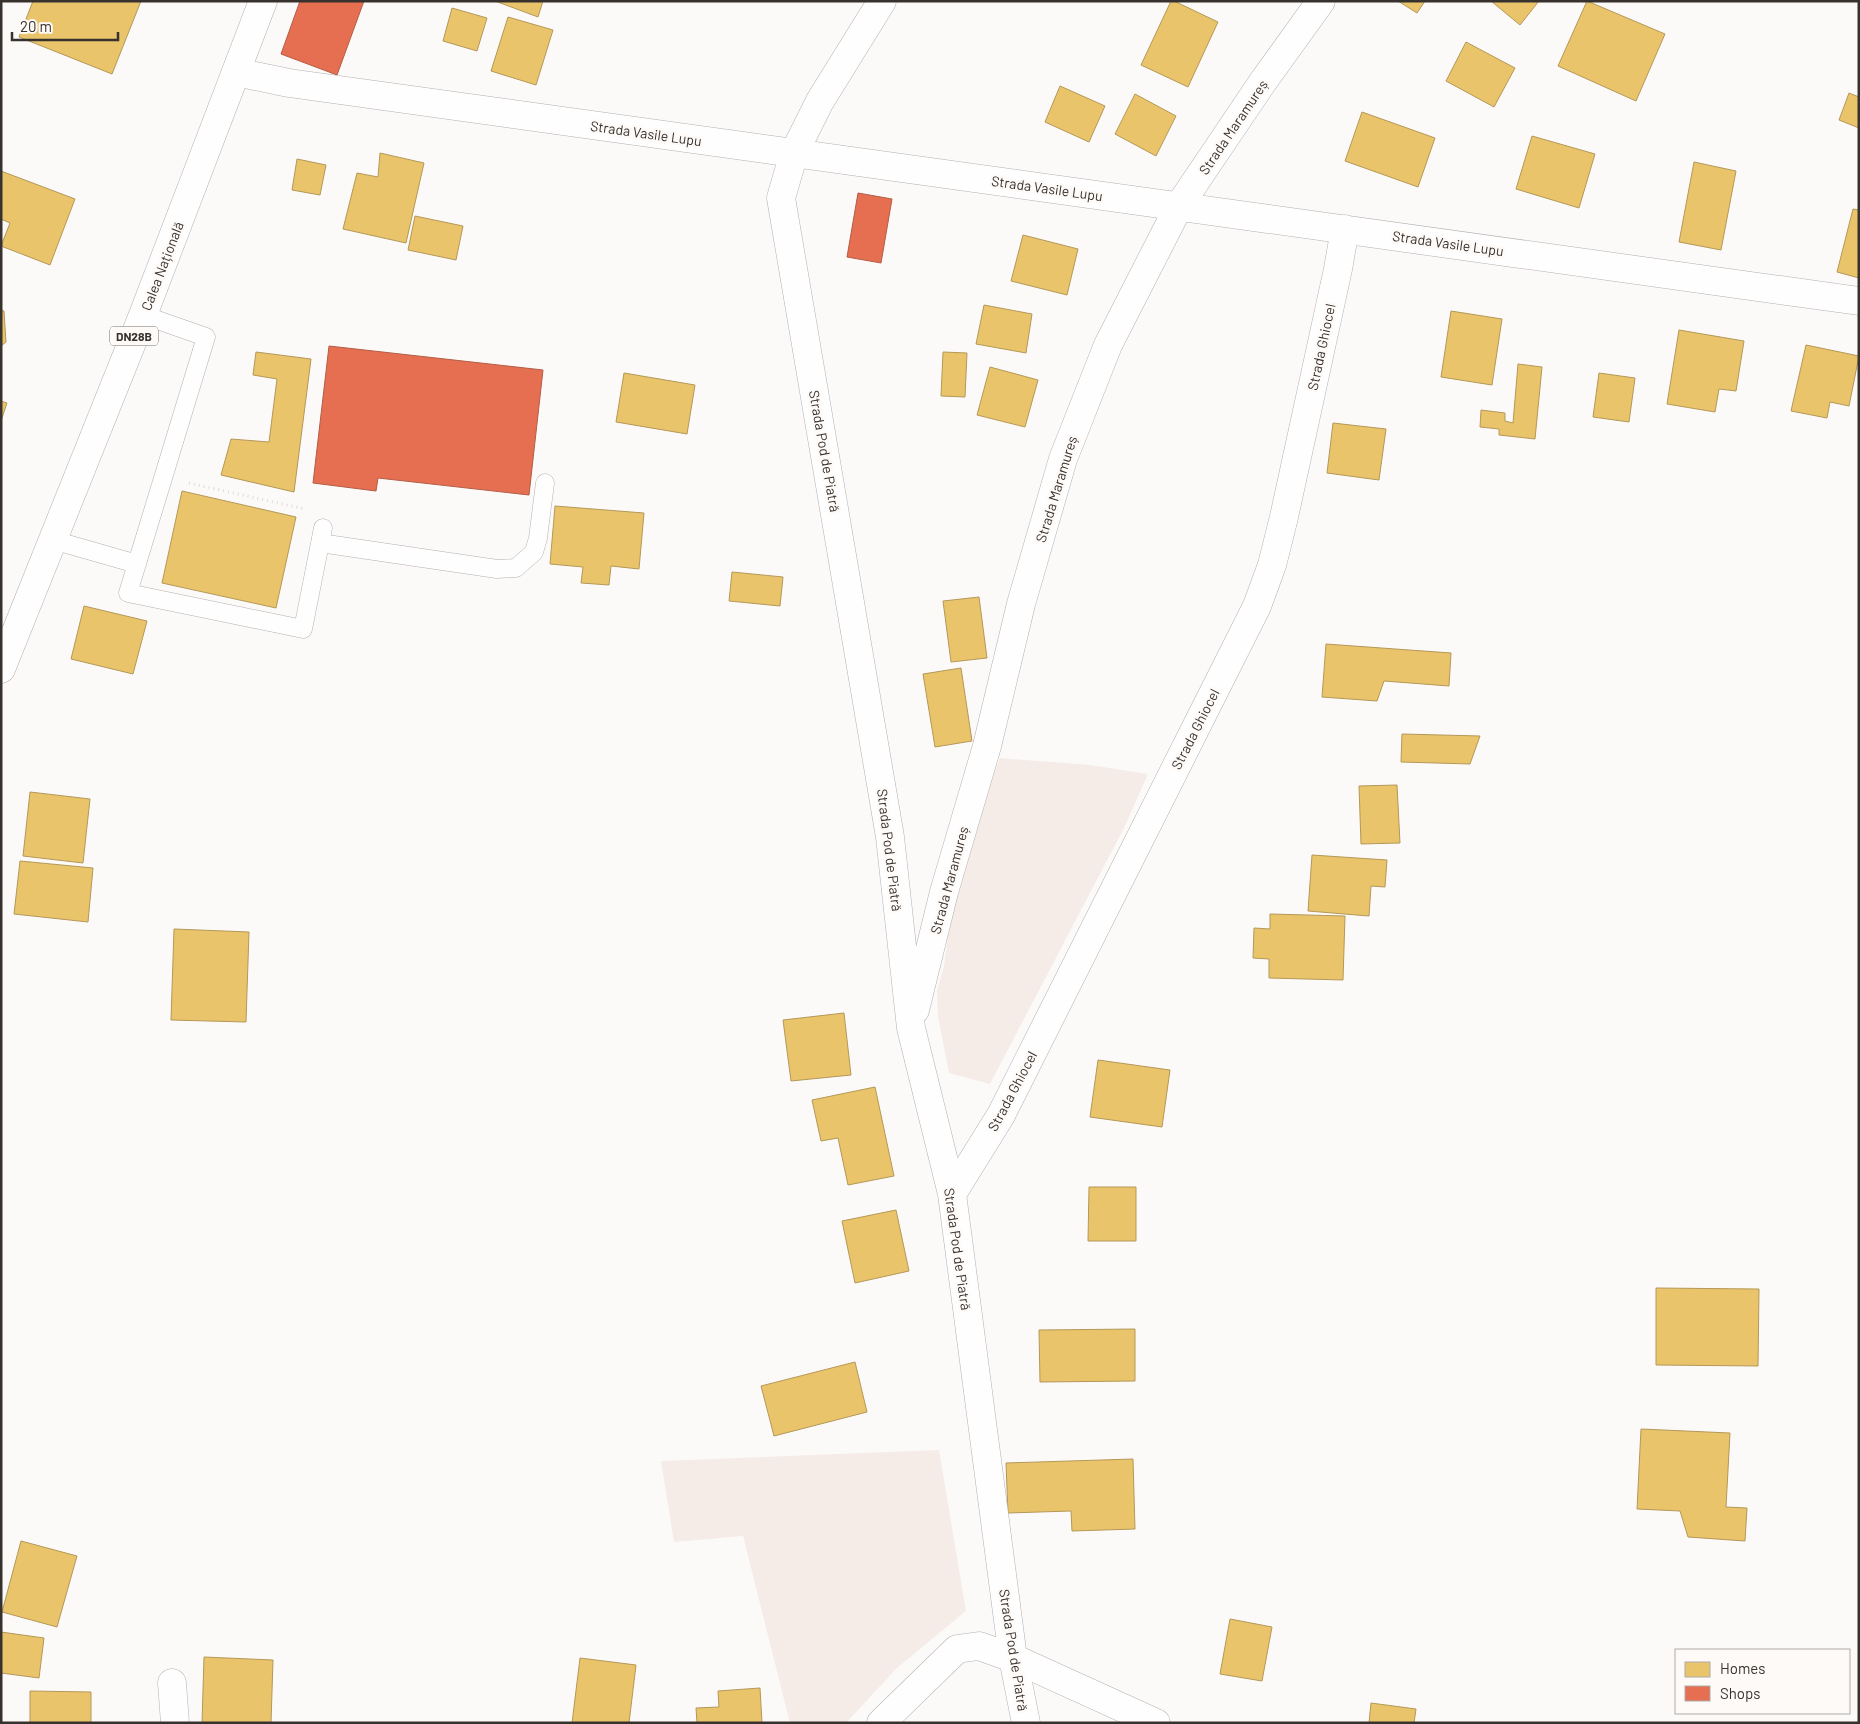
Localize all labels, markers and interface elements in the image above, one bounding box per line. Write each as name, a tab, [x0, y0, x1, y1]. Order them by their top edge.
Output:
scale bar	[12, 10, 119, 42]
text: 20 m	[20, 17, 52, 35]
street label: Strada Maramureș	[1195, 76, 1271, 178]
street label: Strada Vasile Lupu	[589, 117, 703, 149]
street label: Strada Vasile Lupu	[990, 172, 1104, 204]
street label: Calea Națională	[137, 219, 187, 313]
street label: Strada Vasile Lupu	[1391, 227, 1505, 259]
street label: Strada Ghiocel	[1304, 302, 1338, 392]
road number: DN28B	[110, 326, 158, 346]
street label: Strada Pod de Piatră	[806, 389, 844, 513]
street label: Strada Maramureș	[1032, 433, 1080, 544]
street label: Strada Ghiocel	[1167, 686, 1223, 772]
street label: Strada Pod de Piatră	[874, 788, 906, 912]
street label: Strada Maramureș	[926, 824, 972, 936]
street label: Strada Ghiocel	[984, 1048, 1040, 1134]
street label: Strada Pod de Piatră	[941, 1187, 975, 1311]
street label: Strada Pod de Piatră	[996, 1588, 1032, 1712]
legend	[1675, 1649, 1850, 1714]
text: Homes	[1720, 1659, 1765, 1677]
text: Shops	[1720, 1684, 1760, 1702]

